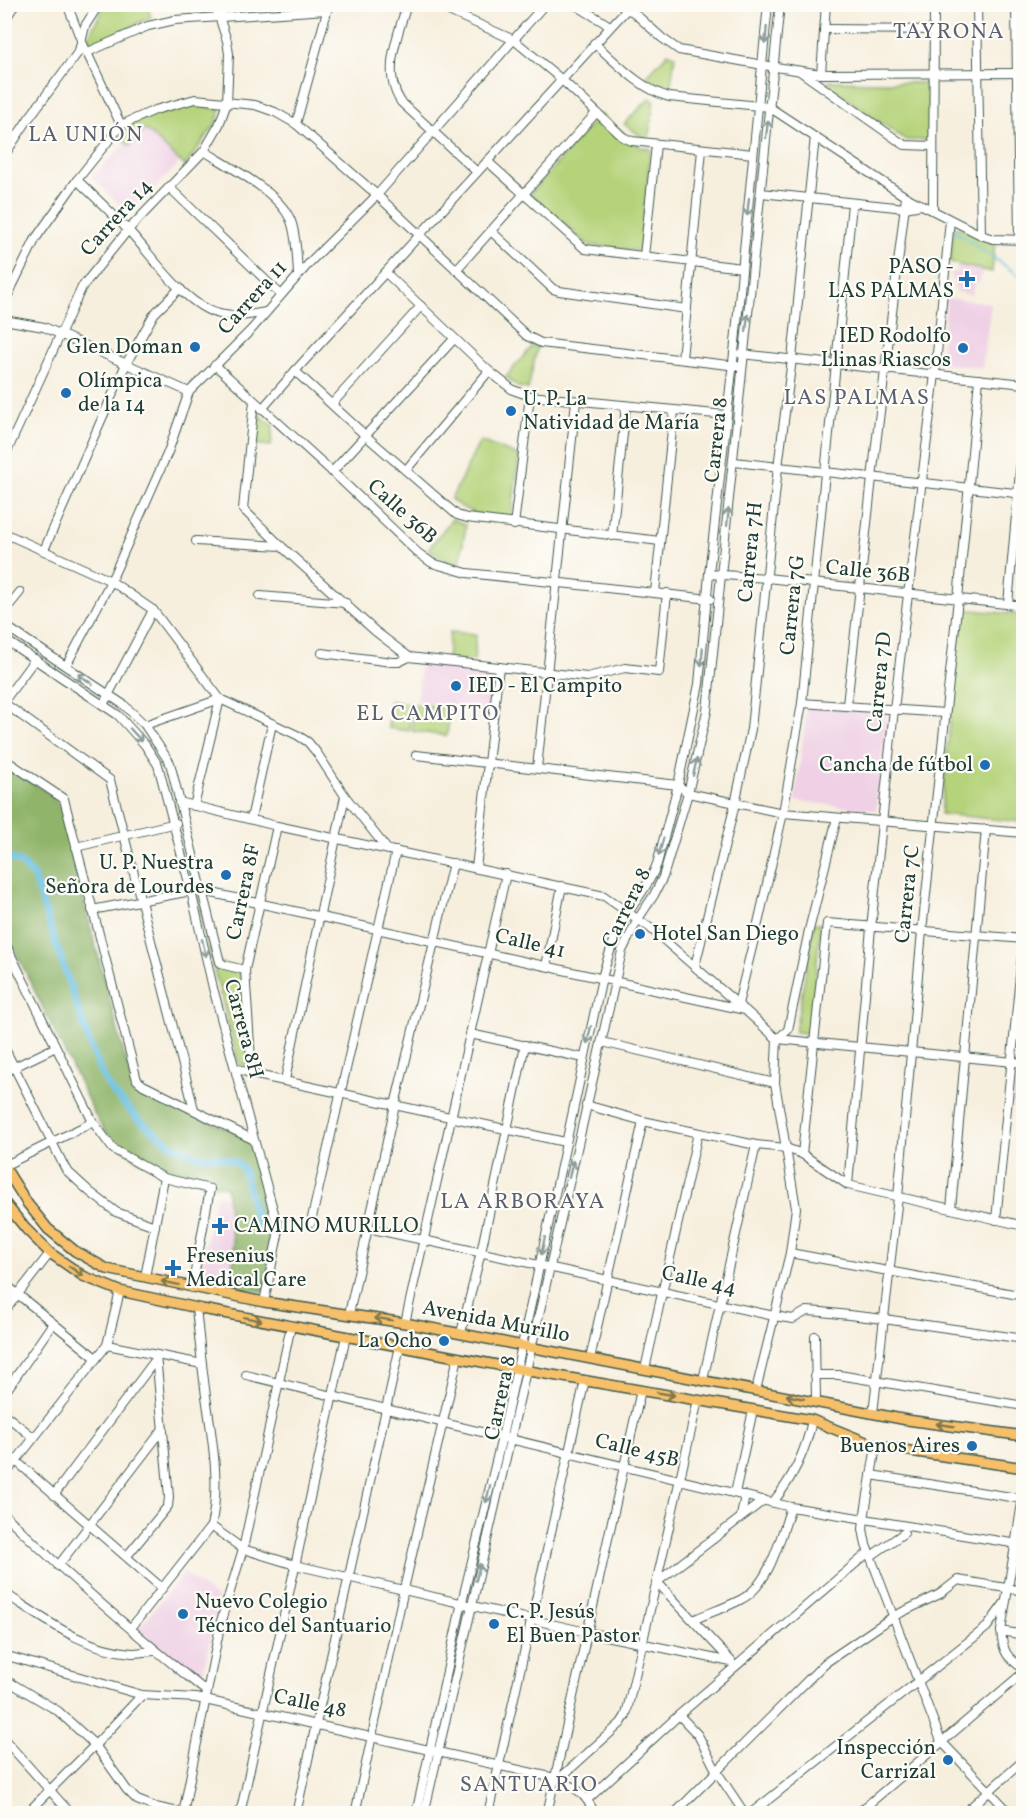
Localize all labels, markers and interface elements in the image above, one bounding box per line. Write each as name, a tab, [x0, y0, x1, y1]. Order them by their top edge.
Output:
district label: TAYRONA	[893, 17, 1005, 48]
one-way arrow	[760, 24, 771, 44]
one-way arrow	[762, 119, 773, 139]
district label: LA UNIÓN	[28, 120, 144, 151]
street label: Carrera 14	[74, 173, 160, 263]
one-way arrow	[742, 197, 753, 216]
place label: PASO - LAS PALMAS	[828, 253, 954, 306]
street label: Carrera 11	[212, 254, 294, 342]
marker: PASO - LAS PALMAS	[958, 270, 976, 288]
one-way arrow	[742, 313, 753, 333]
place label: IED Rodolfo Llinas Riascos	[821, 322, 951, 375]
place label: Glen Doman	[67, 333, 183, 362]
marker: Glen Doman	[188, 340, 202, 354]
marker: IED Rodolfo Llinas Riascos	[956, 341, 970, 355]
place label: Olímpica de la 14	[78, 367, 163, 420]
district label: LAS PALMAS	[784, 383, 930, 414]
place label: U. P. La Natividad de María	[523, 385, 700, 438]
marker: Olímpica de la 14	[59, 386, 73, 400]
street label: Carrera 8	[698, 396, 736, 484]
marker: U. P. La Natividad de María	[504, 404, 518, 418]
street label: Calle 36B	[361, 473, 443, 551]
street label: Carrera 7H	[731, 500, 771, 604]
one-way arrow	[722, 507, 733, 527]
street label: Carrera 7G	[773, 553, 813, 657]
street label: Calle 36B	[824, 553, 912, 591]
street label: Carrera 7D	[860, 630, 900, 734]
one-way arrow	[696, 646, 707, 666]
place label: IED - El Campito	[468, 672, 622, 701]
one-way arrow	[77, 673, 94, 685]
marker: IED - El Campito	[449, 679, 463, 693]
district label: EL CAMPITO	[356, 699, 500, 730]
one-way arrow	[129, 727, 143, 742]
place label: Cancha de fútbol	[819, 751, 973, 780]
one-way arrow	[689, 757, 701, 776]
marker: Cancha de fútbol	[978, 758, 992, 772]
one-way arrow	[655, 837, 667, 856]
street label: Carrera 8F	[220, 841, 268, 943]
street label: Carrera 7C	[888, 843, 928, 945]
place label: U. P. Nuestra Señora de Lourdes	[45, 849, 214, 902]
street label: Carrera 8	[595, 863, 659, 953]
marker: U. P. Nuestra Señora de Lourdes	[219, 868, 233, 882]
place label: Hotel San Diego	[652, 920, 799, 949]
street label: Calle 41	[492, 922, 568, 966]
marker: Hotel San Diego	[633, 927, 647, 941]
one-way arrow	[199, 938, 210, 957]
street label: Carrera 8H	[216, 976, 270, 1082]
one-way arrow	[583, 1025, 594, 1045]
one-way arrow	[566, 1160, 578, 1179]
district label: LA ARBORAYA	[440, 1187, 606, 1218]
place label: CAMINO MURILLO	[234, 1212, 419, 1241]
marker: CAMINO MURILLO	[211, 1217, 229, 1235]
one-way arrow	[537, 1236, 548, 1256]
place label: Fresenius Medical Care	[186, 1242, 307, 1295]
marker: Fresenius Medical Care	[164, 1259, 182, 1277]
street label: Calle 44	[659, 1259, 739, 1303]
one-way arrow	[68, 1265, 84, 1277]
one-way arrow	[161, 1277, 181, 1288]
street label: Avenida Murillo	[420, 1293, 572, 1351]
one-way arrow	[243, 1314, 263, 1325]
one-way arrow	[374, 1314, 394, 1325]
place label: La Ocho	[358, 1327, 432, 1356]
marker: La Ocho	[437, 1334, 451, 1348]
street label: Carrera 8	[478, 1353, 524, 1443]
one-way arrow	[656, 1389, 675, 1400]
one-way arrow	[786, 1391, 805, 1402]
one-way arrow	[935, 1420, 955, 1431]
street label: Calle 45B	[592, 1427, 682, 1475]
place label: Buenos Aires	[839, 1432, 960, 1461]
marker: Buenos Aires	[965, 1439, 979, 1453]
one-way arrow	[482, 1484, 494, 1503]
one-way arrow	[473, 1563, 485, 1582]
place label: Nuevo Colegio Técnico del Santuario	[195, 1588, 391, 1641]
place label: C. P. Jesús El Buen Pastor	[506, 1598, 640, 1651]
marker: Nuevo Colegio Técnico del Santuario	[176, 1607, 190, 1621]
marker: C. P. Jesús El Buen Pastor	[487, 1617, 501, 1631]
street label: Calle 48	[271, 1682, 349, 1726]
place label: Inspección Carrizal	[836, 1734, 936, 1787]
marker: Inspección Carrizal	[941, 1753, 955, 1767]
district label: SANTUARIO	[460, 1770, 598, 1801]

